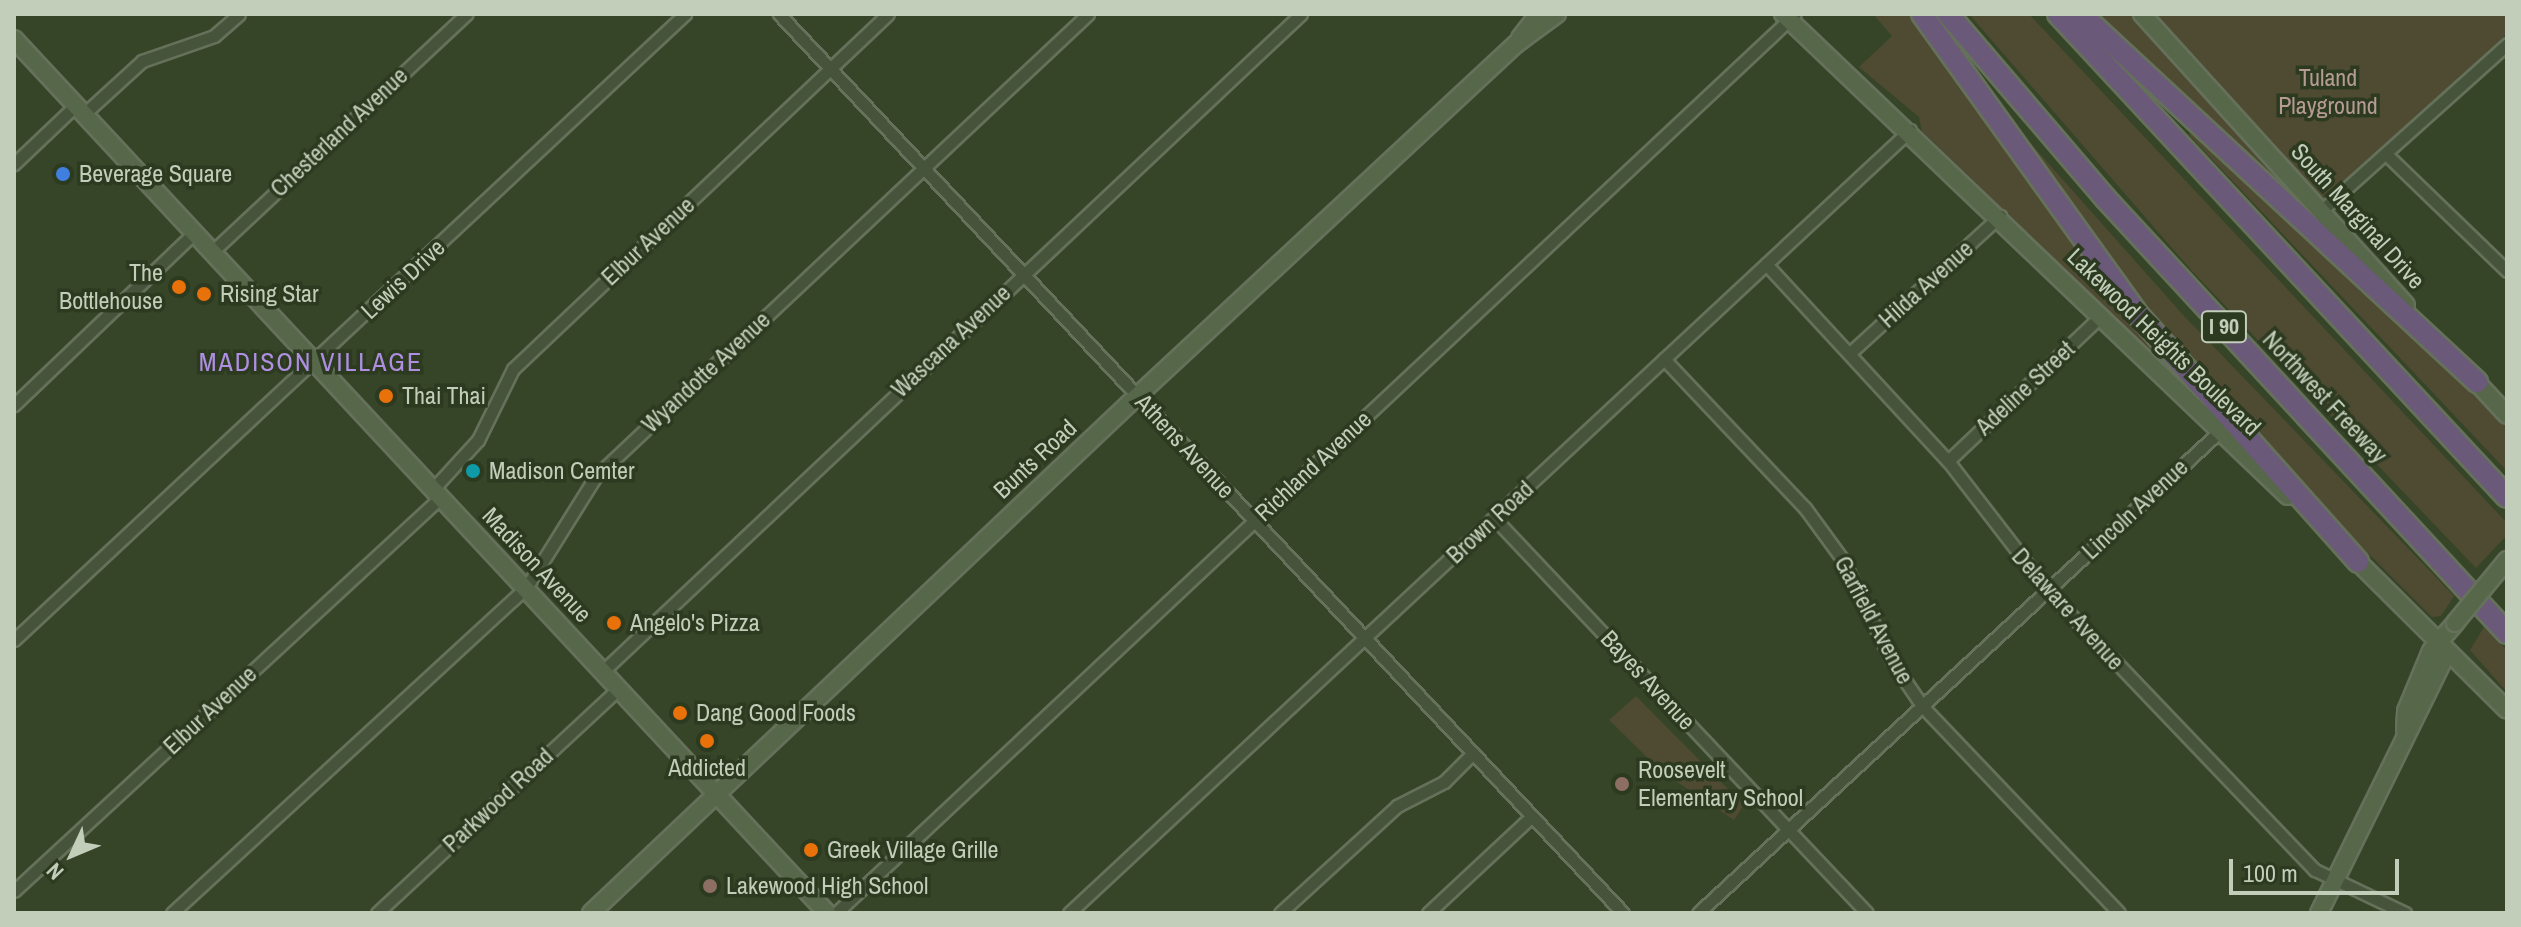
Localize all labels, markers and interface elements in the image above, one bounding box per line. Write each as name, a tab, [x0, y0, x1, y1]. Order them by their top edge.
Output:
street label: Chesterland Avenue	[264, 61, 414, 203]
park label: Tuland Playground	[2278, 64, 2378, 120]
street label: South Marginal Drive	[2285, 137, 2431, 295]
place label: Beverage Square	[79, 160, 232, 188]
marker: Beverage Square	[54, 165, 72, 183]
street label: Elbur Avenue	[595, 190, 701, 292]
street label: Lewis Drive	[355, 233, 451, 325]
street label: Hilda Avenue	[1873, 234, 1979, 334]
street label: Lakewood Heights Boulevard	[2062, 242, 2266, 442]
place label: The Bottlehouse	[59, 259, 163, 315]
marker: The Bottlehouse	[170, 278, 188, 296]
street label: Wascana Avenue	[885, 278, 1017, 404]
place label: Rising Star	[220, 280, 318, 308]
marker: Rising Star	[195, 285, 213, 303]
street label: Wyandotte Avenue	[636, 305, 776, 439]
road number: I 90	[2200, 309, 2248, 345]
street label: Northwest Freeway	[2257, 325, 2393, 469]
street label: Adeline Street	[1970, 335, 2080, 441]
district label: MADISON VILLAGE	[199, 346, 423, 378]
place label: Thai Thai	[402, 382, 486, 410]
marker: Thai Thai	[377, 387, 395, 405]
street label: Athens Avenue	[1129, 387, 1241, 505]
street label: Richland Avenue	[1248, 404, 1378, 528]
street label: Bunts Road	[988, 413, 1082, 505]
street label: Lincoln Avenue	[2076, 452, 2194, 566]
place label: Madison Cemter	[489, 457, 634, 485]
marker: Madison Cemter	[464, 462, 482, 480]
street label: Brown Road	[1441, 475, 1539, 569]
street label: Madison Avenue	[476, 501, 598, 629]
street label: Delaware Avenue	[2005, 542, 2131, 676]
street label: Garfield Avenue	[1828, 551, 1920, 689]
place label: Angelo's Pizza	[630, 609, 760, 637]
marker: Angelo's Pizza	[605, 614, 623, 632]
street label: Bayes Avenue	[1594, 624, 1702, 736]
street label: Elbur Avenue	[157, 659, 263, 761]
place label: Dang Good Foods	[696, 699, 856, 727]
marker: Dang Good Foods	[671, 704, 689, 722]
marker: Addicted	[698, 732, 716, 750]
street label: Parkwood Road	[437, 742, 559, 858]
place label: Addicted	[668, 754, 746, 782]
place label: Roosevelt Elementary School	[1638, 756, 1803, 812]
marker: Roosevelt Elementary School	[1613, 775, 1631, 793]
north arrow	[32, 815, 112, 895]
place label: Greek Village Grille	[827, 836, 998, 864]
marker: Greek Village Grille	[802, 841, 820, 859]
scale bar	[2233, 843, 2403, 893]
text: N	[39, 857, 70, 887]
text: 100 m	[2243, 857, 2298, 889]
place label: Lakewood High School	[726, 872, 928, 900]
marker: Lakewood High School	[701, 877, 719, 895]

